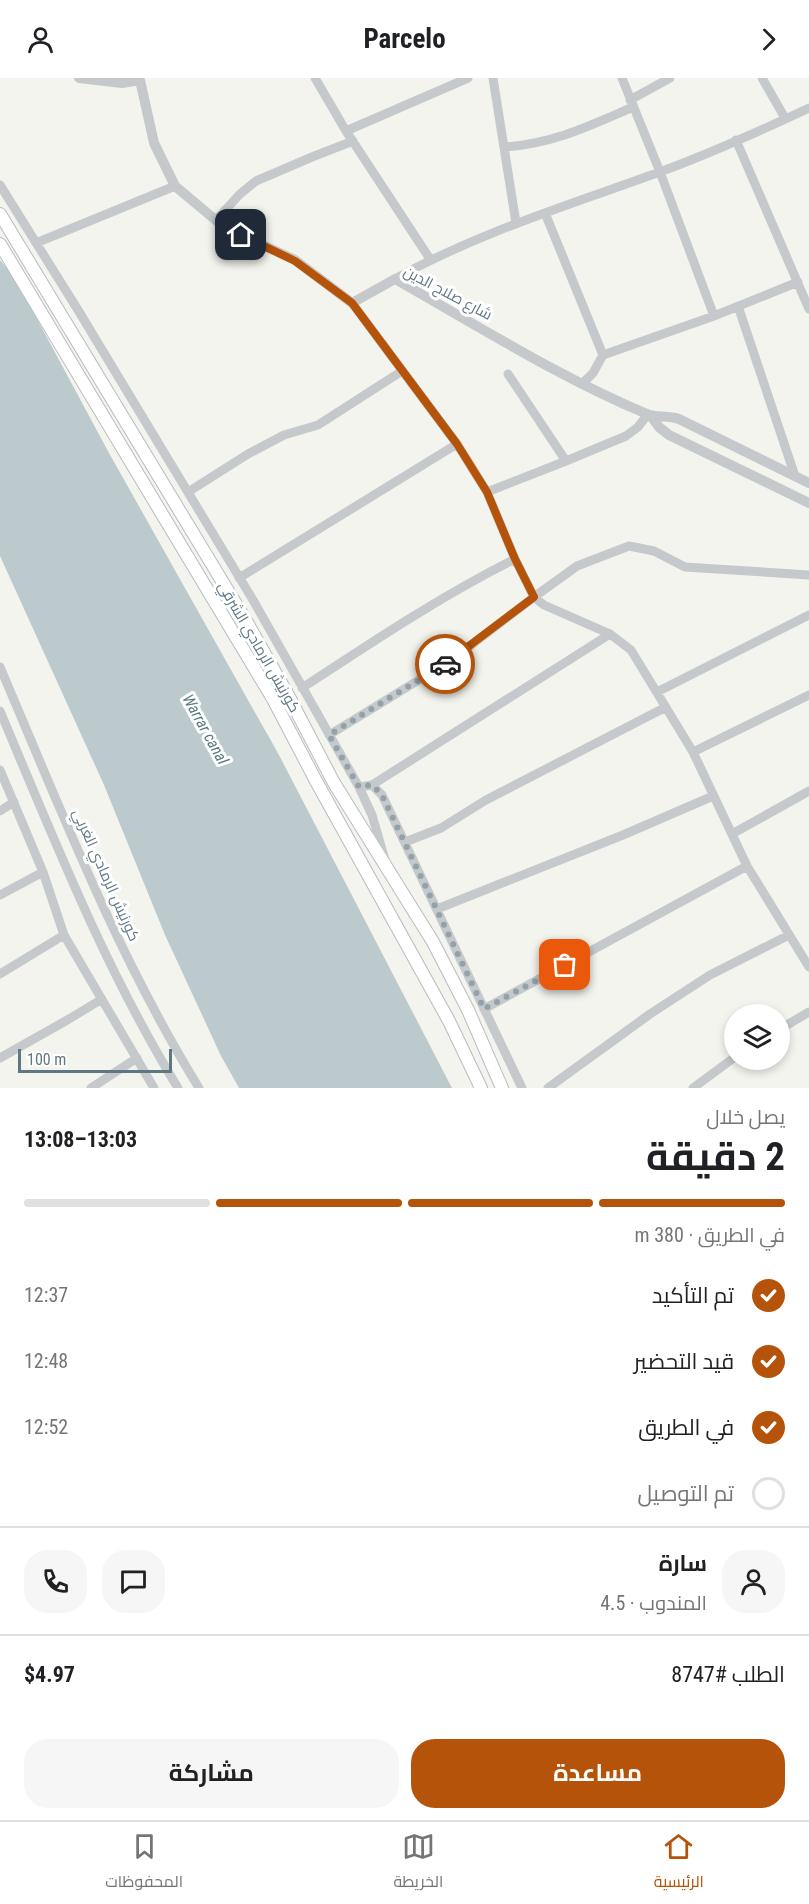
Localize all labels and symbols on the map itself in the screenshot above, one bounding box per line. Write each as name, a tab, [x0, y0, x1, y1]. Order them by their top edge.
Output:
pin	[215, 209, 266, 260]
street label: شارع صلاح الدين	[400, 262, 495, 326]
street label: كورنيش الرمادي الشرقي	[212, 578, 304, 717]
courier	[415, 634, 475, 694]
water label: Warrar canal	[179, 691, 233, 768]
street label: كورنيش الرمادي الغربي	[66, 806, 143, 945]
pin	[539, 939, 590, 990]
scale bar	[18, 1046, 172, 1073]

